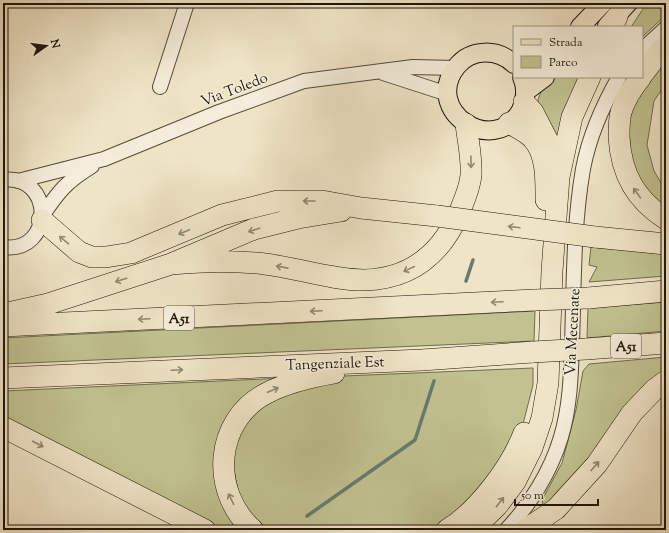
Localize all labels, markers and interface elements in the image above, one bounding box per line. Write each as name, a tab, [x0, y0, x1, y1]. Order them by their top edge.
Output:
north arrow	[26, 26, 66, 66]
legend	[513, 26, 643, 78]
text: Strada	[549, 34, 583, 52]
text: N	[46, 37, 64, 50]
text: Parco	[549, 54, 578, 72]
street label: Via Toledo	[198, 68, 271, 113]
one-way arrow	[467, 155, 474, 168]
one-way arrow	[633, 188, 641, 199]
one-way arrow	[303, 197, 316, 205]
one-way arrow	[508, 223, 521, 231]
one-way arrow	[249, 226, 261, 234]
one-way arrow	[178, 228, 190, 236]
one-way arrow	[59, 235, 69, 244]
one-way arrow	[276, 263, 289, 271]
one-way arrow	[403, 266, 415, 273]
one-way arrow	[115, 277, 127, 285]
street label: Via Mecenate	[561, 288, 586, 376]
one-way arrow	[491, 299, 504, 306]
road number: A51	[164, 306, 194, 330]
one-way arrow	[310, 308, 323, 315]
one-way arrow	[138, 316, 151, 323]
road number: A51	[611, 334, 641, 358]
street label: Tangenziale Est	[285, 352, 385, 377]
one-way arrow	[170, 366, 183, 374]
one-way arrow	[267, 386, 279, 393]
one-way arrow	[32, 441, 44, 449]
one-way arrow	[591, 461, 600, 471]
scale bar	[515, 481, 598, 507]
text: 50 m	[520, 487, 544, 505]
one-way arrow	[226, 493, 234, 505]
one-way arrow	[495, 497, 504, 508]

